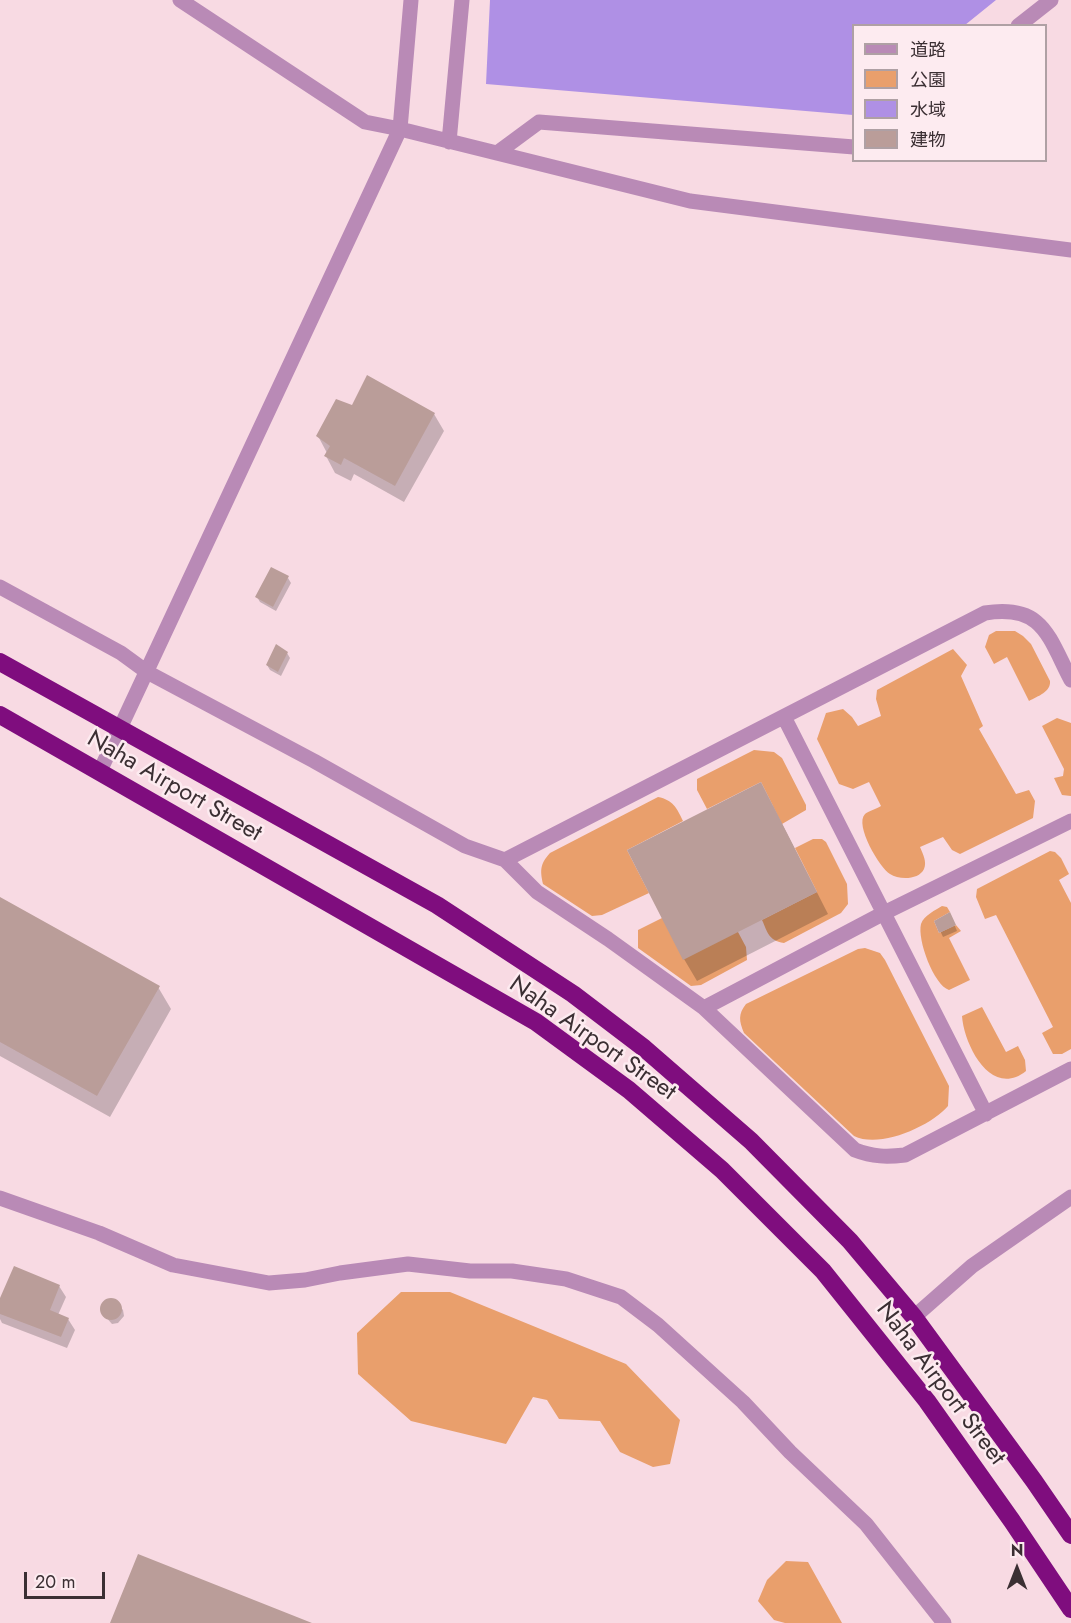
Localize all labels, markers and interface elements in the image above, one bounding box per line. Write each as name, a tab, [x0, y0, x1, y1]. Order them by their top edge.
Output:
legend	[852, 24, 1047, 162]
text: 道路	[910, 37, 946, 63]
text: 公園	[910, 67, 946, 93]
text: 水域	[910, 97, 946, 123]
text: 建物	[910, 127, 946, 153]
street label: Naha Airport Street	[81, 725, 267, 849]
street label: Naha Airport Street	[503, 971, 681, 1107]
street label: Naha Airport Street	[869, 1297, 1011, 1471]
north arrow	[987, 1539, 1047, 1599]
text: N	[1011, 1539, 1023, 1562]
scale bar	[27, 1560, 108, 1598]
text: 20 m	[35, 1569, 75, 1595]

